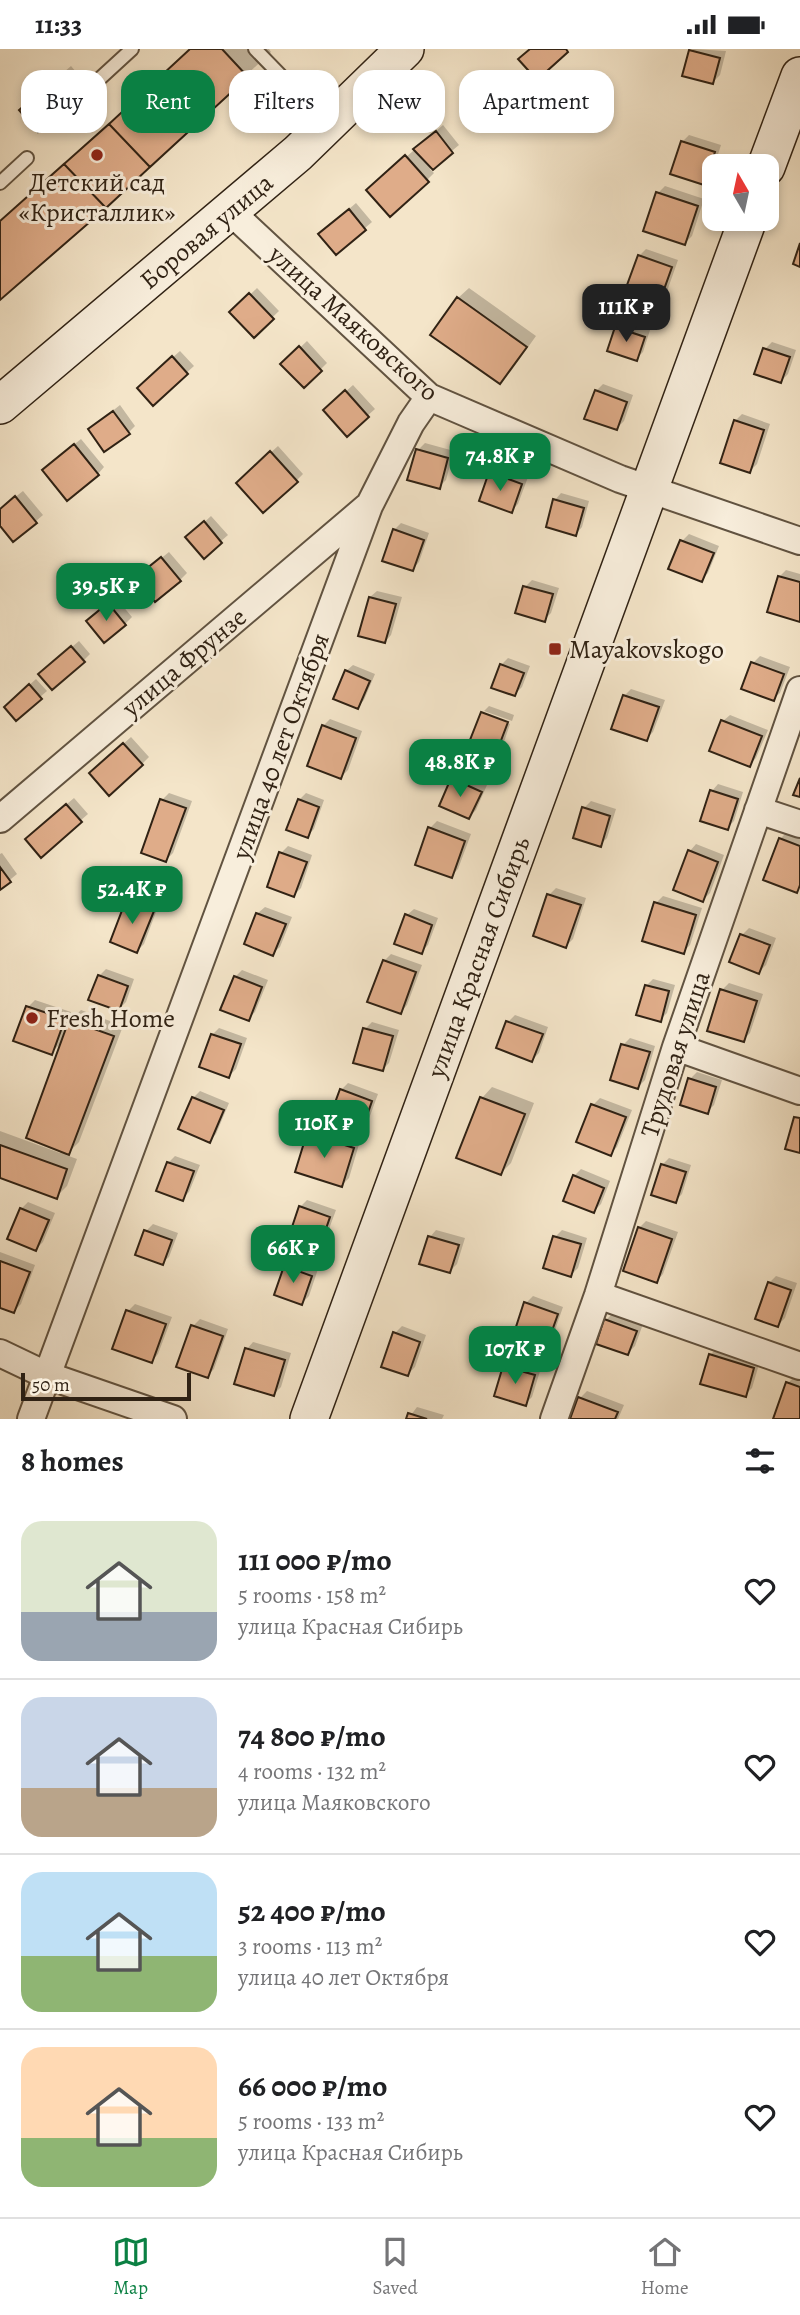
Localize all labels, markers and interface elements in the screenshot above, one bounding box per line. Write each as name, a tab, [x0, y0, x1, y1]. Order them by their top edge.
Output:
text: 11:33	[35, 7, 82, 42]
chip: Buy	[21, 70, 107, 133]
chip: Rent	[121, 70, 215, 133]
chip: Filters	[229, 70, 339, 133]
chip: New	[353, 70, 445, 133]
chip: Apartment	[459, 70, 614, 133]
marker: Детский сад «Кристаллик»	[89, 147, 105, 163]
north arrow	[702, 154, 779, 231]
map controls	[702, 154, 779, 231]
place label: Детский сад «Кристаллик»	[19, 165, 175, 230]
street label: Боровая улица	[132, 165, 280, 297]
street label: улица Маяковского	[260, 237, 446, 409]
pin: 111K ₽	[569, 285, 683, 344]
text: 111K ₽	[598, 291, 654, 322]
pin: 74.8K ₽	[435, 433, 565, 493]
text: 74.8K ₽	[466, 440, 534, 471]
pin: 39.5K ₽	[41, 563, 171, 623]
text: 39.5K ₽	[72, 570, 140, 601]
street label: улица Фрунзе	[114, 600, 254, 726]
street label: улица 40 лет Октября	[223, 628, 338, 865]
place label: Mayakovskogo	[569, 632, 724, 667]
marker: Mayakovskogo	[547, 641, 563, 657]
pin: 48.8K ₽	[395, 739, 525, 799]
text: 48.8K ₽	[425, 746, 495, 777]
street label: улица Красная Сибирь	[418, 832, 538, 1084]
pin: 52.4K ₽	[67, 867, 197, 926]
text: 52.4K ₽	[98, 873, 166, 904]
street label: Трудовая улица	[632, 967, 719, 1142]
place label: Fresh Home	[46, 1001, 175, 1036]
marker: Fresh Home	[24, 1010, 40, 1026]
pin: 110K ₽	[267, 1101, 381, 1160]
text: 110K ₽	[295, 1107, 353, 1138]
pin: 66K ₽	[244, 1225, 342, 1285]
text: 66K ₽	[267, 1232, 319, 1263]
pin: 107K ₽	[458, 1327, 572, 1386]
text: 107K ₽	[485, 1333, 545, 1364]
scale bar	[21, 1370, 191, 1402]
text: 50 m	[32, 1372, 70, 1398]
text: 8 homes	[21, 1441, 124, 1481]
icon: filters	[741, 1442, 779, 1480]
text: 111 000 ₽/mo	[238, 1540, 392, 1580]
icon: home	[77, 1549, 161, 1633]
icon: heart	[741, 1572, 779, 1610]
text: 5 rooms · 158 m²	[238, 1580, 386, 1611]
text: улица Красная Сибирь	[238, 1611, 463, 1642]
text: 74 800 ₽/mo	[238, 1716, 386, 1756]
icon: home	[77, 1725, 161, 1809]
icon: heart	[741, 1748, 779, 1786]
text: 4 rooms · 132 m²	[238, 1756, 386, 1787]
text: улица Маяковского	[238, 1787, 431, 1818]
text: 52 400 ₽/mo	[238, 1891, 386, 1931]
icon: home	[77, 1900, 161, 1984]
icon: heart	[741, 1923, 779, 1961]
text: 3 rooms · 113 m²	[238, 1931, 382, 1962]
text: улица 40 лет Октября	[238, 1962, 449, 1993]
text: 66 000 ₽/mo	[238, 2066, 387, 2106]
icon: home	[77, 2075, 161, 2159]
icon: heart	[741, 2098, 779, 2136]
text: 5 rooms · 133 m²	[238, 2106, 384, 2137]
text: улица Красная Сибирь	[238, 2137, 463, 2168]
tab: Map	[112, 2233, 150, 2301]
tab: Saved	[373, 2233, 418, 2301]
tab: Home	[641, 2233, 688, 2301]

